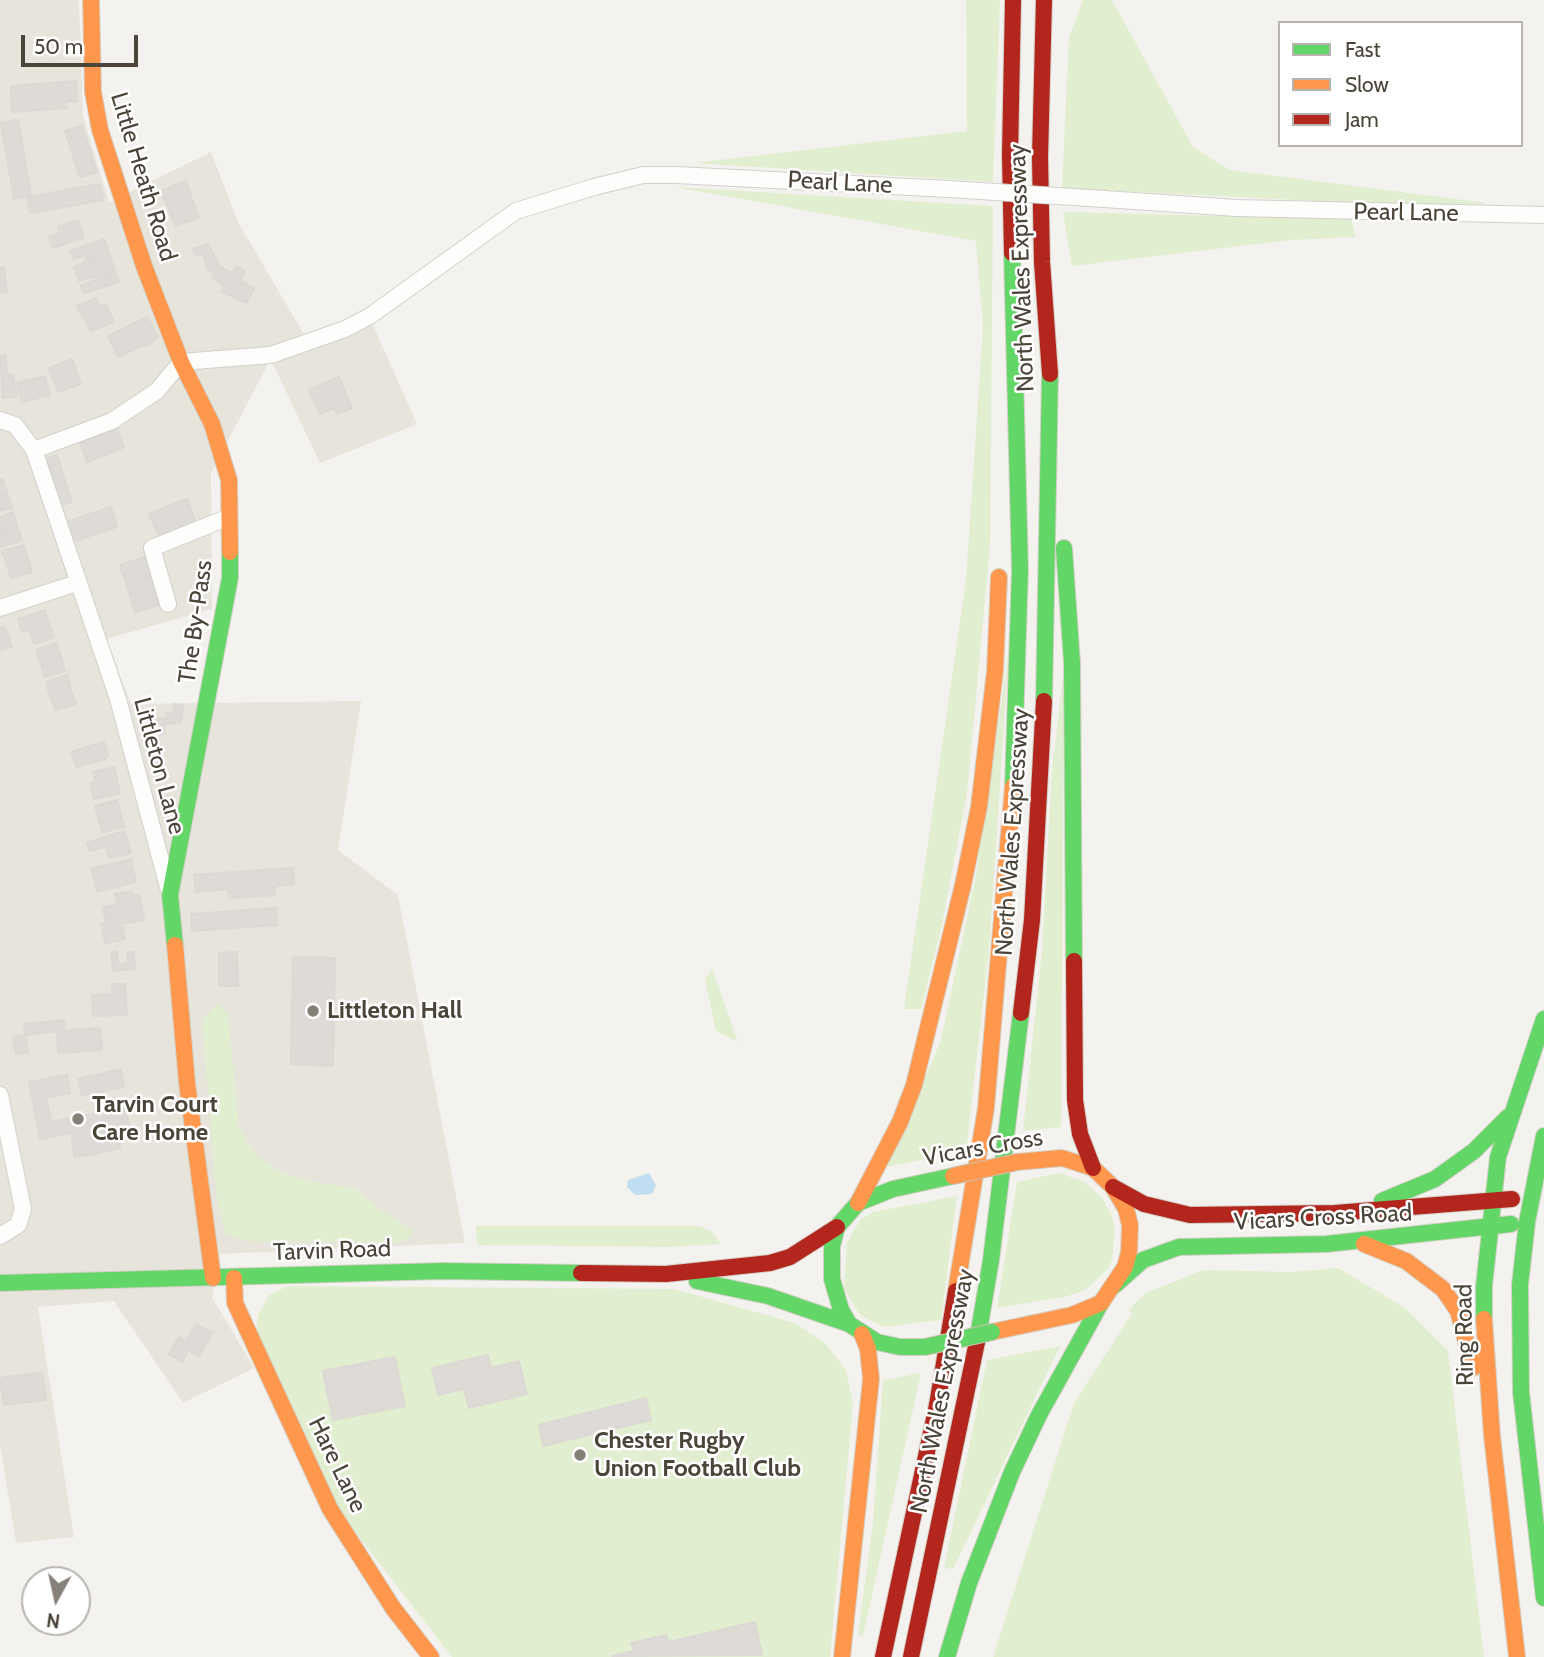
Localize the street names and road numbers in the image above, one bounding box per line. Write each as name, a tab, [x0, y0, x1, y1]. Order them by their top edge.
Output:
street label: Little Heath Road	[104, 89, 182, 265]
street label: North Wales Expressway	[1003, 143, 1041, 393]
street label: Pearl Lane	[787, 166, 893, 200]
street label: Pearl Lane	[1353, 198, 1459, 228]
street label: The By-Pass	[173, 558, 219, 686]
street label: Littleton Lane	[127, 694, 191, 838]
street label: North Wales Expressway	[990, 707, 1036, 957]
street label: Vicars Cross	[921, 1123, 1045, 1173]
street label: Vicars Cross Road	[1233, 1199, 1413, 1237]
street label: Tarvin Road	[272, 1235, 392, 1267]
street label: North Wales Expressway	[905, 1266, 981, 1516]
street label: Ring Road	[1450, 1284, 1480, 1386]
street label: Hare Lane	[302, 1413, 372, 1517]

